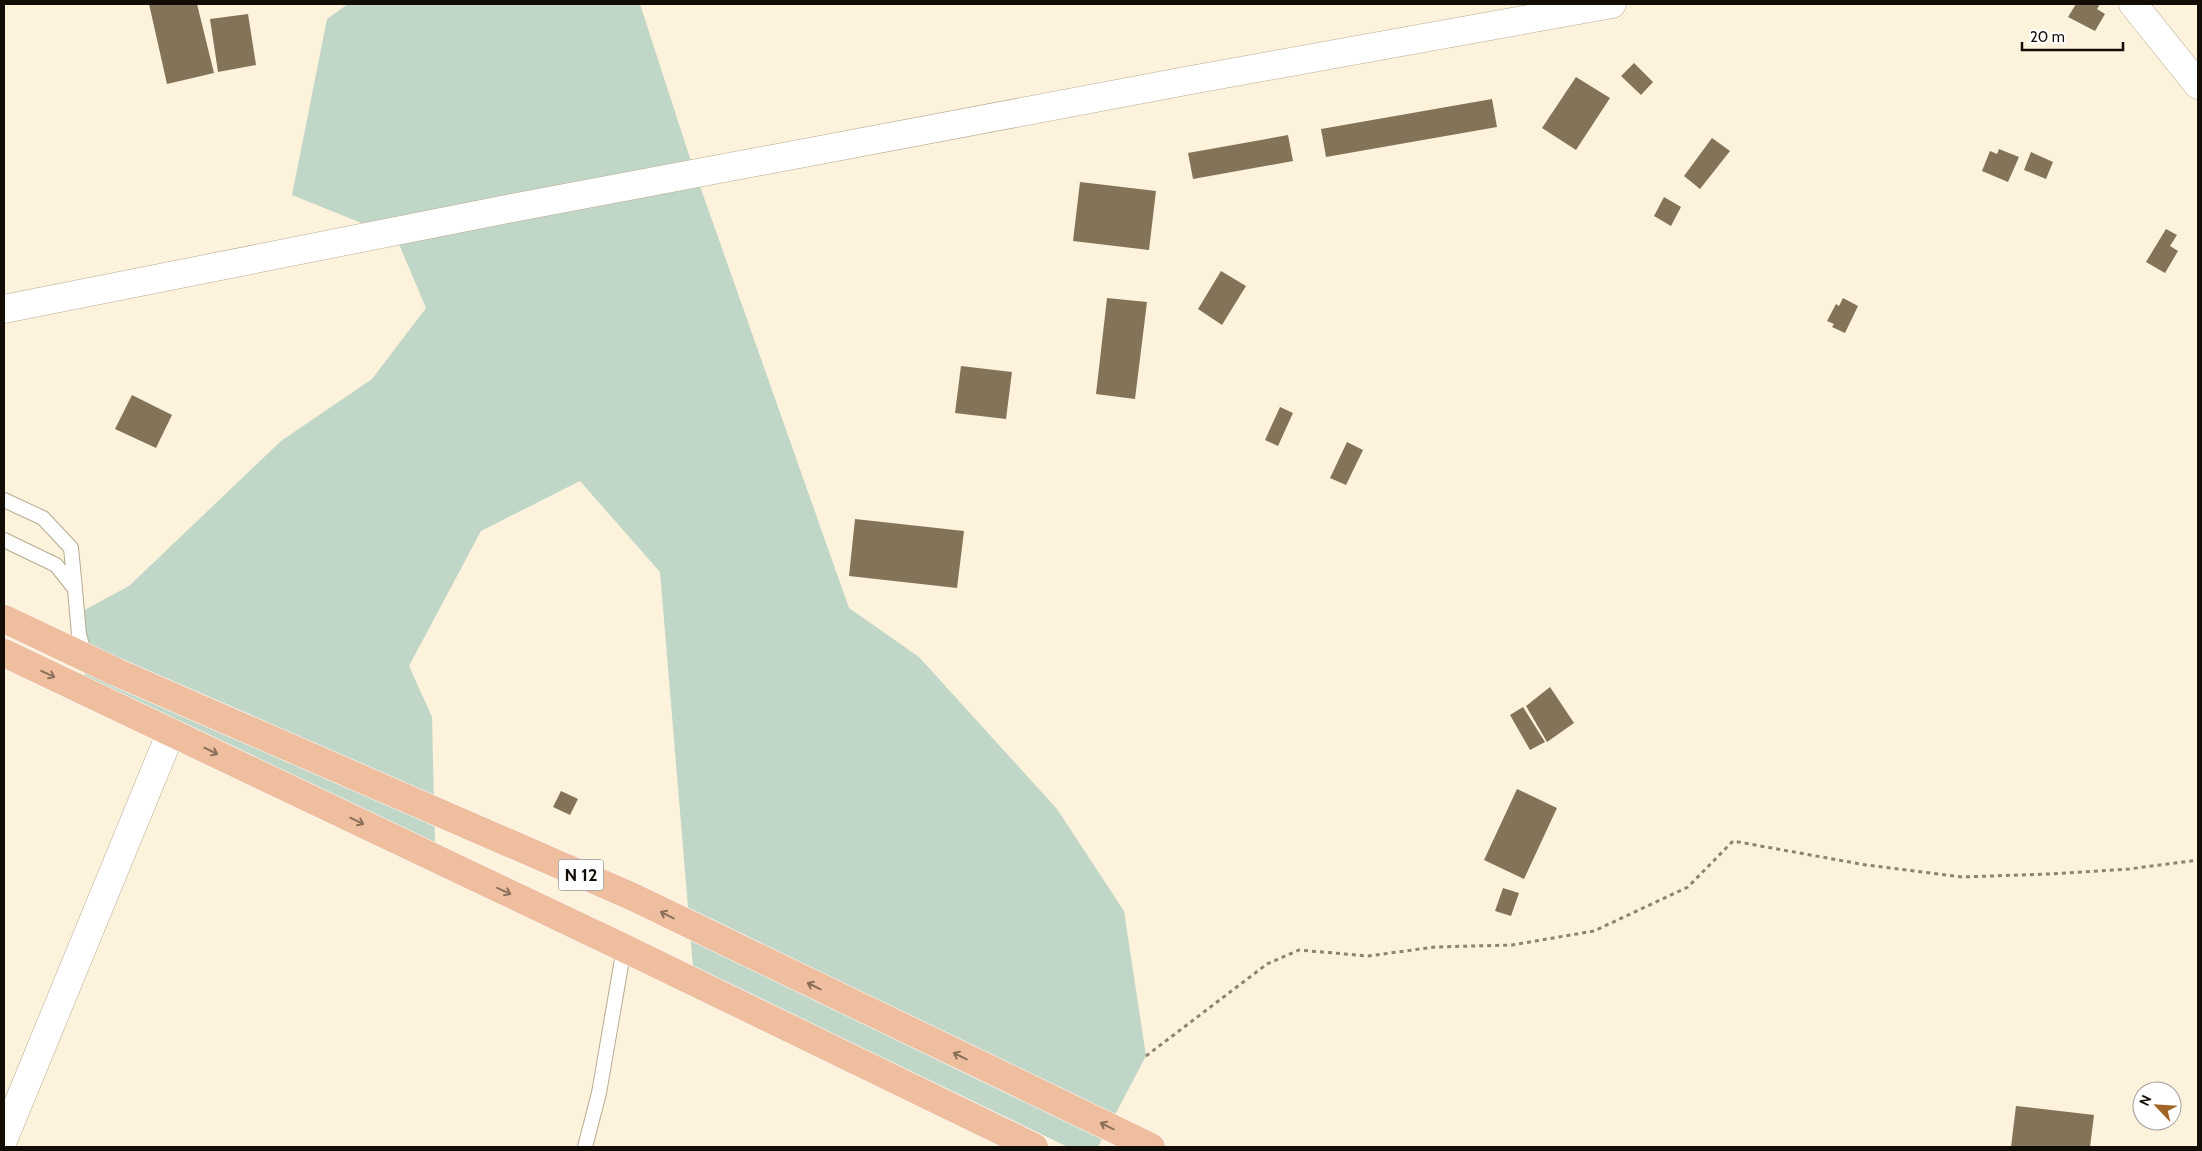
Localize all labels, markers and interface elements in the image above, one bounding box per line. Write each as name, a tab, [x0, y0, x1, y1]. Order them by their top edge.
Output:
scale bar	[2022, 20, 2123, 52]
text: 20 m	[2030, 28, 2065, 46]
one-way arrow	[40, 669, 55, 679]
one-way arrow	[203, 746, 218, 756]
one-way arrow	[349, 816, 364, 826]
road number: N 12	[558, 860, 604, 890]
one-way arrow	[496, 886, 511, 896]
one-way arrow	[660, 910, 675, 920]
one-way arrow	[807, 980, 822, 990]
one-way arrow	[953, 1051, 968, 1060]
north arrow	[2132, 1081, 2182, 1131]
text: N	[2135, 1092, 2155, 1109]
one-way arrow	[1100, 1121, 1115, 1131]

